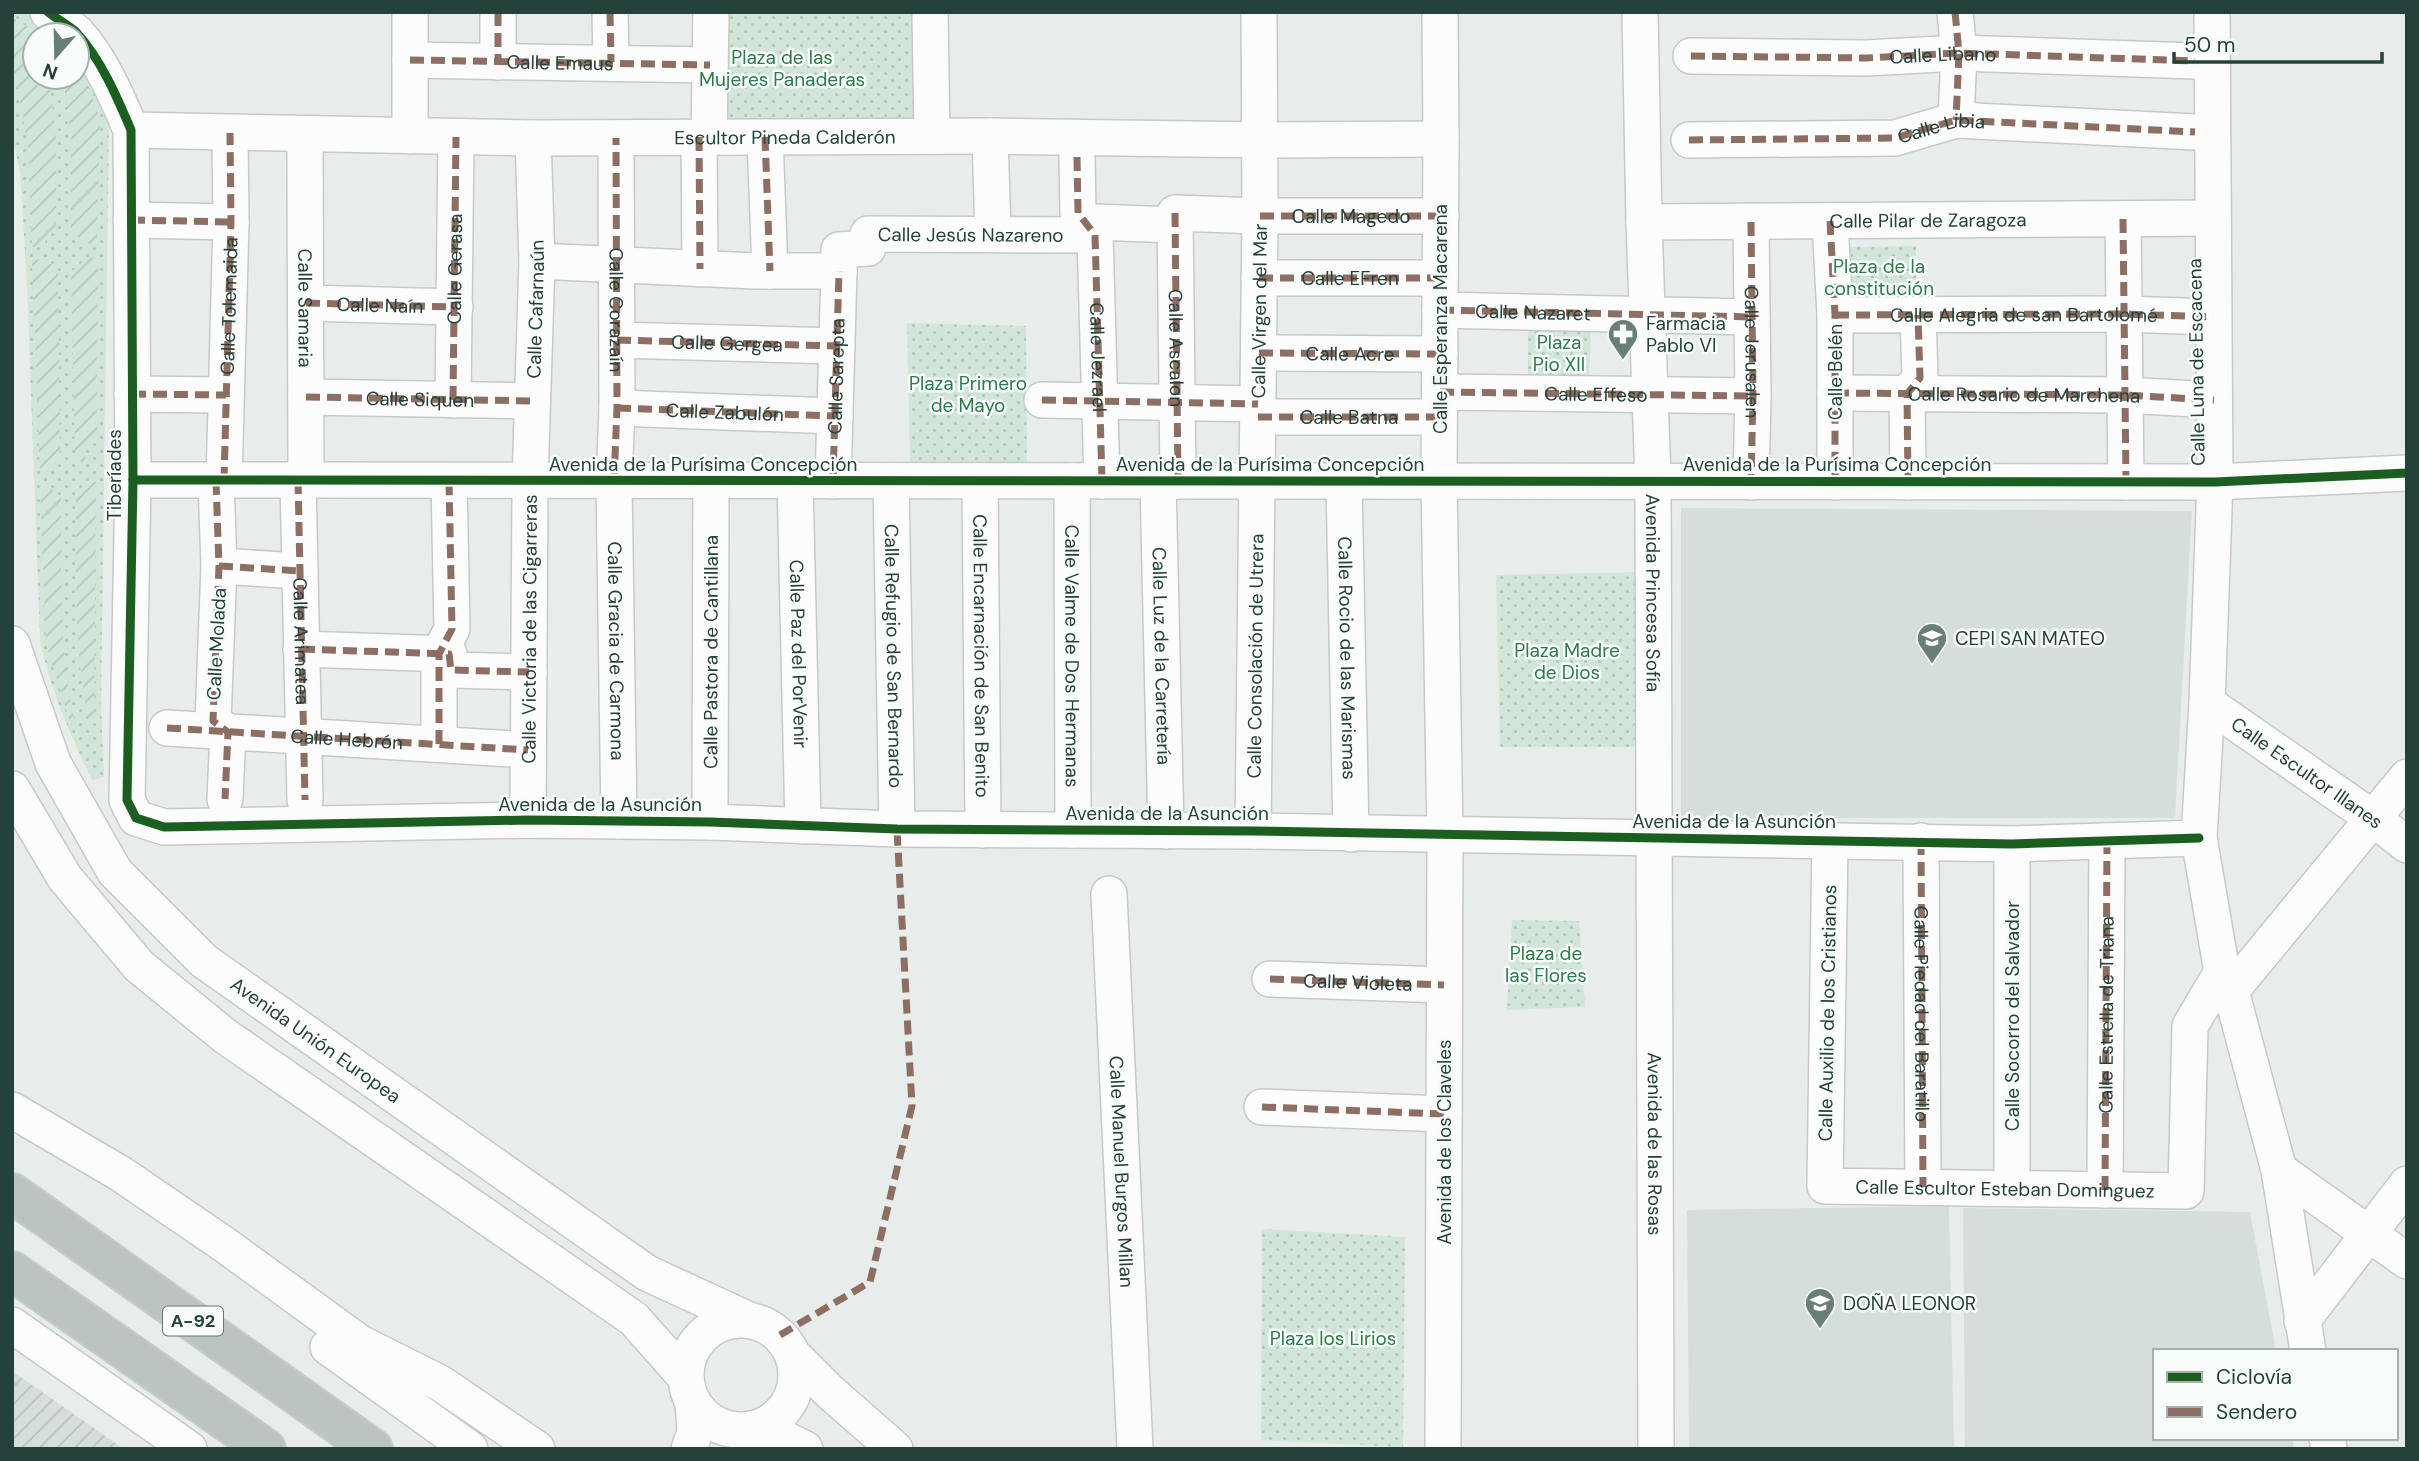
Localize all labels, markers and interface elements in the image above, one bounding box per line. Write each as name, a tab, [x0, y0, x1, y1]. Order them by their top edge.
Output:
north arrow	[21, 21, 91, 91]
scale bar	[2174, 21, 2382, 65]
text: 50 m	[2184, 31, 2235, 59]
street label: Calle Libano	[1889, 41, 1997, 70]
park label: Plaza de las Mujeres Panaderas	[699, 45, 865, 92]
street label: Calle Emaus	[506, 50, 614, 76]
text: N	[40, 57, 61, 86]
street label: Calle Libia	[1895, 108, 1986, 150]
street label: Escultor Pineda Calderón	[674, 124, 896, 150]
street label: Calle Magedo	[1292, 204, 1410, 229]
street label: Calle Esperanza Macarena	[1428, 204, 1453, 434]
street label: Calle Pilar de Zaragoza	[1829, 207, 2027, 234]
street label: Calle Gerasa	[442, 213, 468, 325]
street label: Calle Jesús Nazareno	[878, 222, 1064, 248]
street label: Calle Virgen del Mar	[1246, 223, 1273, 399]
street label: Calle Tolemaida	[215, 237, 244, 375]
street label: Calle Cafarnaún	[521, 239, 550, 379]
street label: Calle Corazaín	[603, 248, 629, 372]
street label: Calle Samaria	[292, 249, 318, 367]
park label: Plaza de la constitución	[1824, 254, 1934, 301]
street label: Calle Luna de Escacena	[2182, 258, 2211, 466]
street label: Calle EFren	[1301, 266, 1399, 291]
street label: Calle Jerusalen	[1739, 286, 1765, 418]
street label: Calle Ascalon	[1163, 289, 1189, 407]
street label: Calle Naín	[336, 292, 424, 319]
street label: Calle Nazaret	[1475, 299, 1591, 326]
street label: Calle Jezrael	[1084, 302, 1112, 412]
street label: Calle Alegria de san Bartolomé	[1890, 302, 2158, 328]
place label: Farmacia Pablo VI	[1646, 311, 1726, 358]
street label: Calle Sarepta	[822, 317, 851, 435]
pharmacy icon: Farmacia Pablo VI	[1606, 317, 1640, 361]
street label: Calle Belén	[1823, 324, 1848, 420]
street label: Calle Gergea	[671, 329, 783, 358]
park label: Plaza Pio XII	[1533, 330, 1585, 377]
street label: Calle Acre	[1306, 341, 1394, 367]
park label: Plaza Primero de Mayo	[909, 371, 1027, 418]
street label: Calle Effeso	[1544, 381, 1648, 408]
street label: Calle Rosario de Marchena	[1908, 382, 2141, 409]
street label: Calle Siquen	[366, 386, 474, 413]
street label: Calle Zabulón	[665, 398, 784, 427]
street label: Calle Batna	[1300, 405, 1398, 430]
street label: Tiberíades	[102, 429, 127, 521]
street label: Avenida de la Purísima Concepción	[549, 452, 857, 477]
street label: Avenida de la Purísima Concepción	[1116, 452, 1424, 477]
street label: Avenida de la Purísima Concepción	[1683, 452, 1991, 477]
street label: Calle Victoria de las Cigarreras	[516, 494, 543, 764]
street label: Avenida Princesa Sofía	[1640, 494, 1666, 692]
street label: Calle Encarnación de San Benito	[967, 514, 995, 798]
street label: Calle Refugio de San Bernardo	[879, 524, 908, 788]
street label: Calle Valme de Dos Hermanas	[1059, 524, 1085, 788]
street label: Calle Consolación de Utrera	[1242, 533, 1269, 779]
street label: Calle Pastora de Cantillana	[698, 535, 724, 769]
street label: Calle Rocio de las Marismas	[1332, 536, 1362, 780]
street label: Calle Gracia de Carmona	[602, 541, 630, 761]
street label: Calle Luz de la Carretería	[1147, 547, 1176, 765]
street label: Calle Paz del PorVenir	[784, 559, 813, 749]
street label: Calle Arimatea	[287, 577, 315, 705]
street label: Calle Molada	[201, 587, 232, 701]
school or university icon: CEPI SAN MATEO	[1915, 621, 1949, 665]
place label: CEPI SAN MATEO	[1955, 626, 2105, 651]
park label: Plaza Madre de Dios	[1514, 638, 1620, 685]
street label: Calle Escultor Illanes	[2226, 711, 2388, 834]
street label: Calle Hebrón	[290, 724, 404, 755]
street label: Avenida de la Asunción	[498, 792, 702, 817]
street label: Avenida de la Asunción	[1065, 801, 1269, 826]
street label: Avenida de la Asunción	[1632, 809, 1836, 834]
street label: Calle Auxilio de los Cristianos	[1813, 884, 1842, 1142]
street label: Calle Socorro del Salvador	[2000, 901, 2025, 1131]
street label: Calle Piedad del Baratillo	[1908, 906, 1935, 1122]
street label: Calle Estrella de Triana	[2093, 916, 2120, 1114]
park label: Plaza de las Flores	[1505, 941, 1587, 988]
street label: Calle Violeta	[1303, 968, 1413, 997]
street label: Avenida Unión Europea	[226, 972, 406, 1109]
street label: Avenida de los Claveles	[1432, 1039, 1457, 1245]
street label: Avenida de las Rosas	[1642, 1052, 1667, 1235]
street label: Calle Manuel Burgos Millan	[1104, 1055, 1139, 1288]
street label: Calle Escultor Esteban Dominguez	[1855, 1174, 2155, 1204]
school or university icon: DOÑA LEONOR	[1803, 1286, 1837, 1330]
place label: DOÑA LEONOR	[1843, 1291, 1976, 1316]
road number: A-92	[163, 1306, 223, 1336]
park label: Plaza los Lirios	[1270, 1326, 1396, 1351]
legend	[2153, 1349, 2398, 1440]
text: Ciclovía	[2216, 1363, 2292, 1391]
text: Sendero	[2216, 1398, 2297, 1426]

